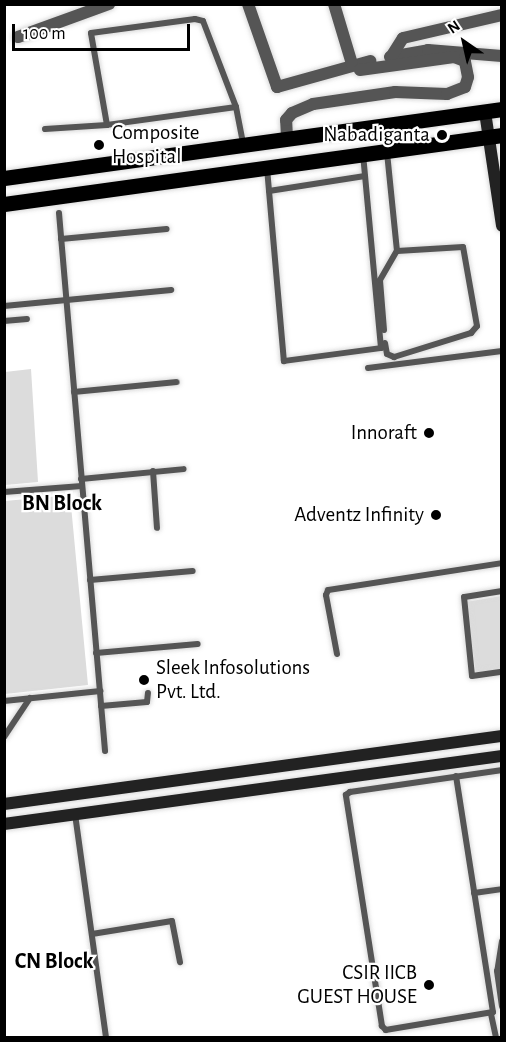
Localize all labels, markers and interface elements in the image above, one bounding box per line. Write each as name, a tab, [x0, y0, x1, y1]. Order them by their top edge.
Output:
scale bar	[15, 12, 194, 50]
north arrow	[434, 12, 494, 72]
text: N	[445, 17, 463, 37]
text: 100 m	[23, 25, 66, 43]
place label: Composite Hospital	[112, 120, 199, 170]
place label: Nabadiganta	[323, 122, 430, 148]
marker: Nabadiganta	[435, 128, 449, 142]
marker: Composite Hospital	[90, 136, 108, 154]
place label: Innoraft	[351, 420, 417, 446]
marker: Innoraft	[422, 426, 436, 440]
district label: BN Block	[22, 491, 102, 517]
place label: Adventz Infinity	[294, 502, 424, 528]
marker: Adventz Infinity	[429, 508, 443, 522]
place label: Sleek Infosolutions Pvt. Ltd.	[156, 655, 310, 705]
marker: Sleek Infosolutions Pvt. Ltd.	[137, 673, 151, 687]
district label: CN Block	[15, 949, 93, 975]
place label: CSIR IICB GUEST HOUSE	[297, 960, 417, 1010]
marker: CSIR IICB GUEST HOUSE	[422, 978, 436, 992]

